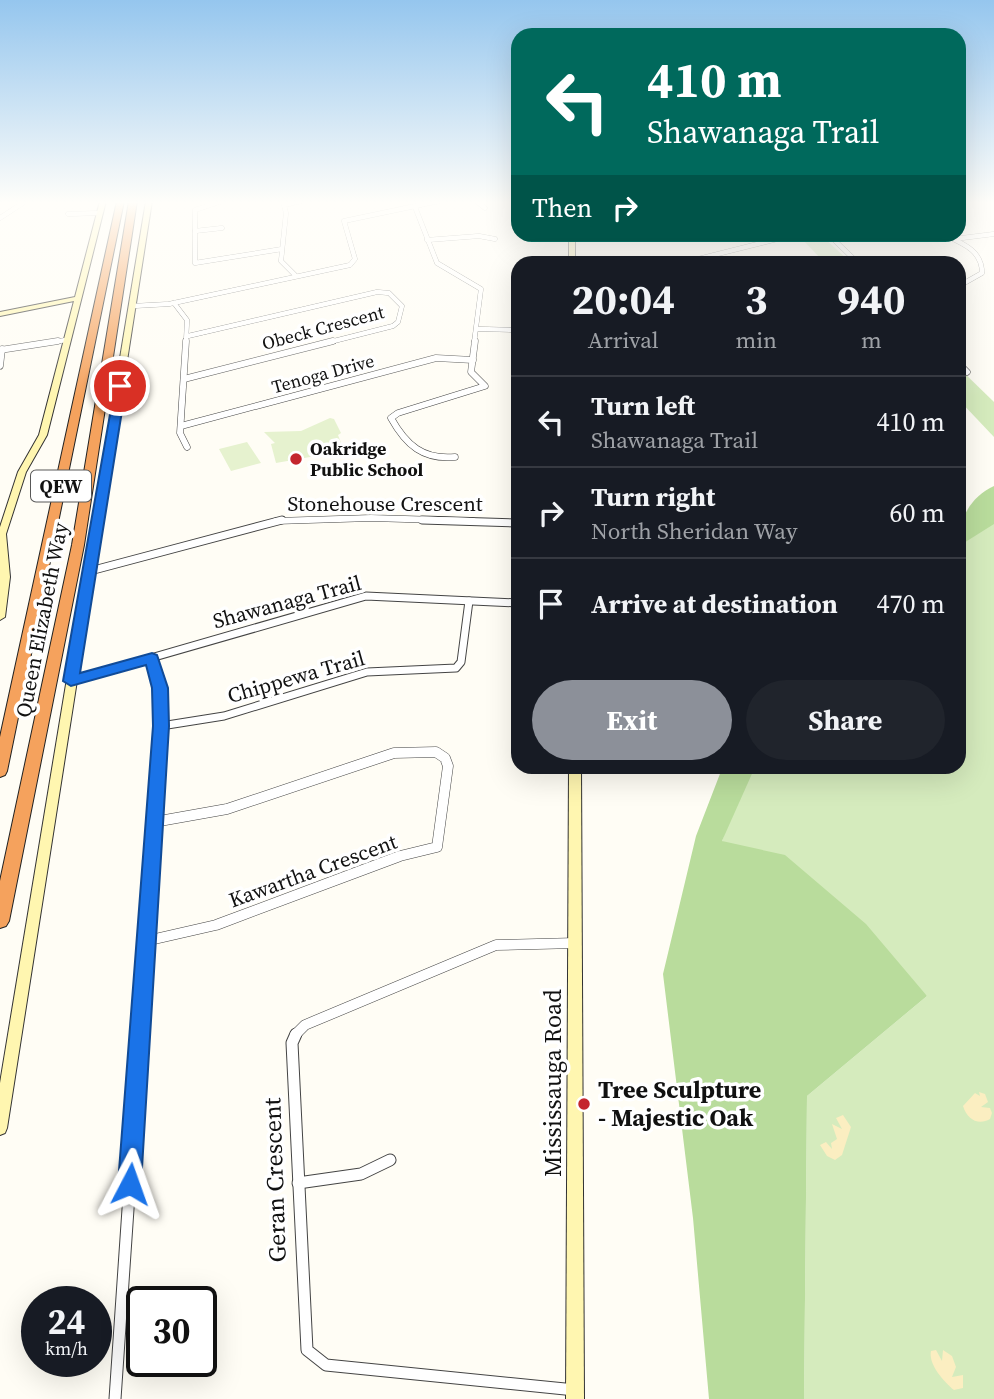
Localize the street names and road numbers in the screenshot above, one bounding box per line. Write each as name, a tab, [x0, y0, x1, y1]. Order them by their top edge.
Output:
street label: Obeck Crescent	[259, 299, 387, 356]
street label: Tenoga Drive	[269, 348, 377, 399]
road number: QEW	[31, 471, 91, 502]
street label: Stonehouse Crescent	[287, 489, 483, 518]
street label: Queen Elizabeth Way	[8, 520, 75, 720]
street label: Shawanaga Trail	[209, 568, 364, 635]
street label: Chippewa Trail	[224, 643, 368, 710]
street label: Kawartha Crescent	[225, 827, 401, 914]
street label: Mississauga Road	[536, 989, 569, 1177]
street label: Geran Crescent	[255, 1097, 294, 1263]

